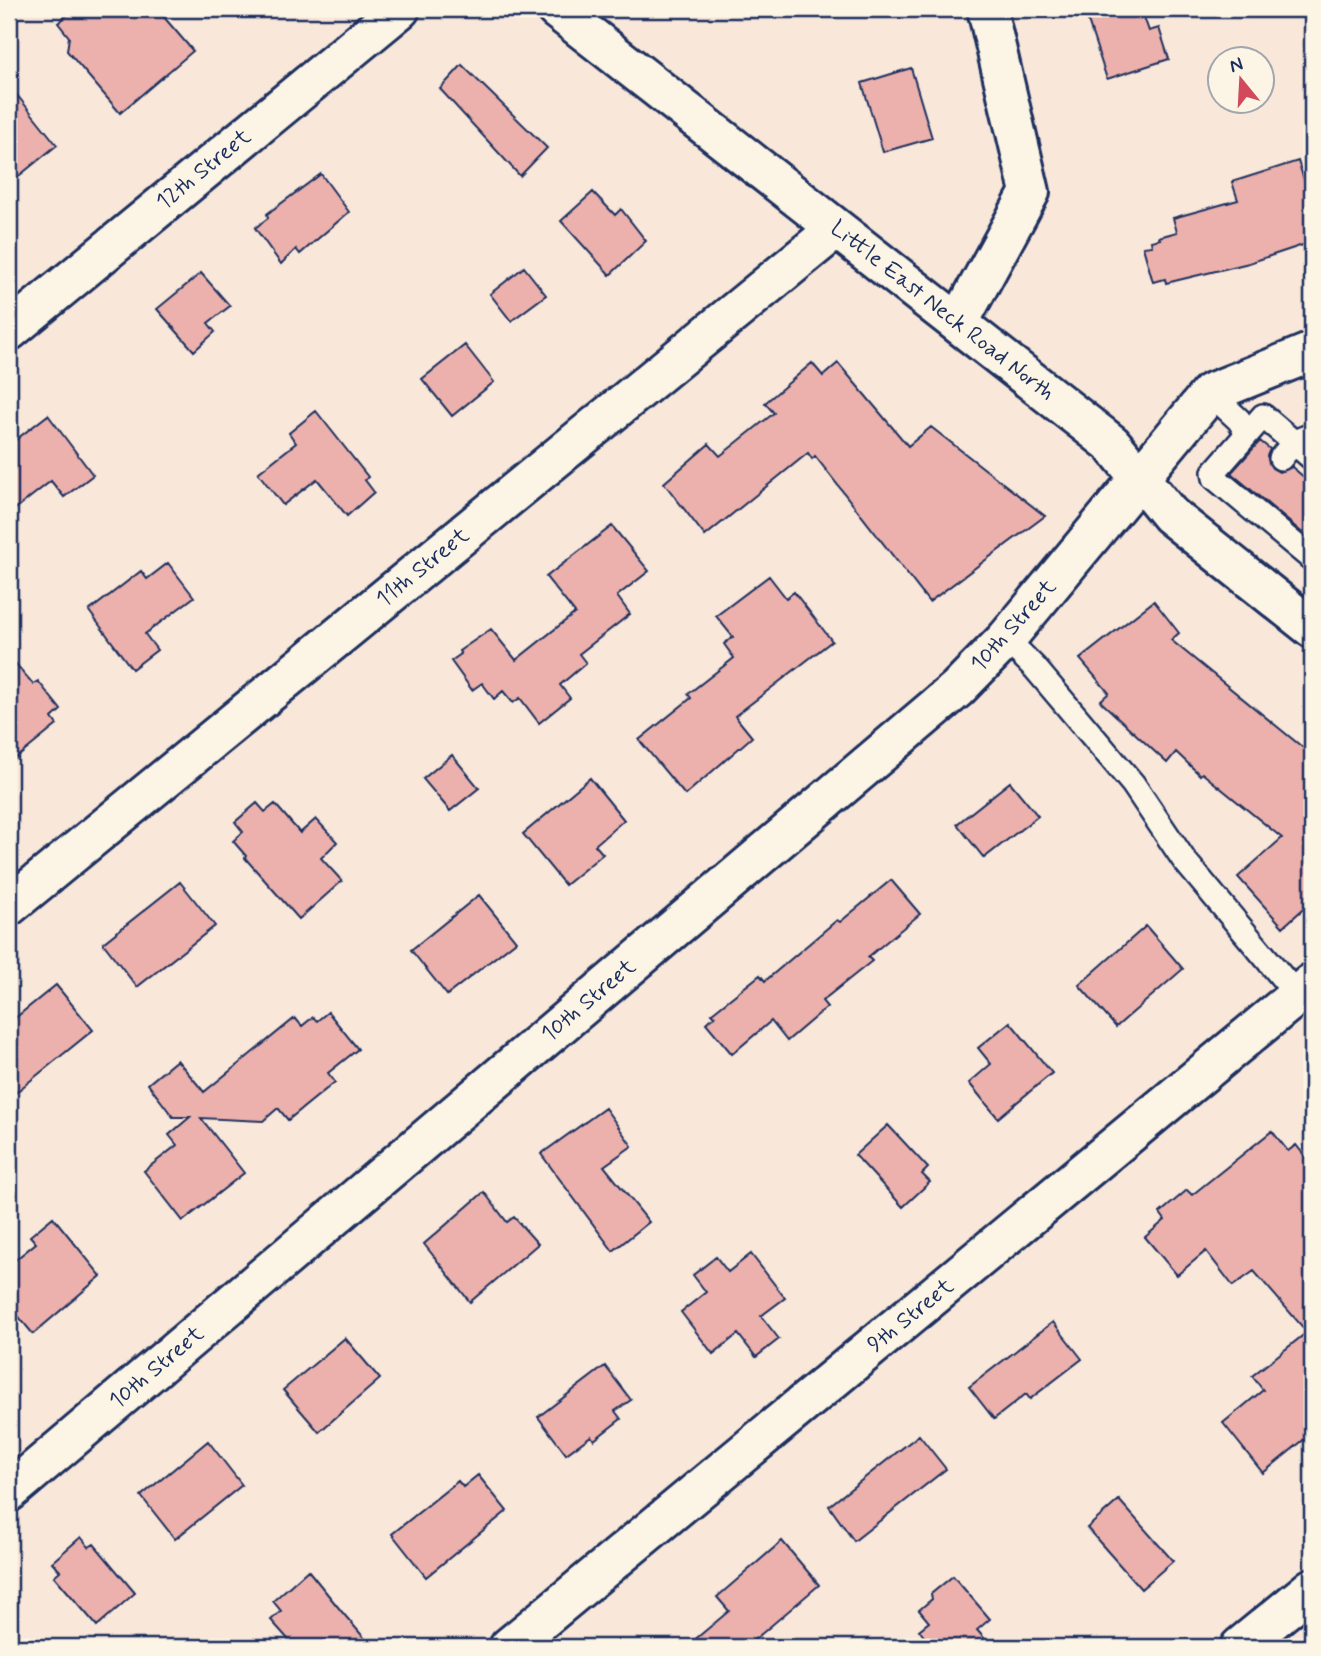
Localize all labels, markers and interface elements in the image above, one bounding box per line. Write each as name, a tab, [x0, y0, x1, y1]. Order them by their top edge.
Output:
north arrow	[1206, 46, 1276, 116]
text: N	[1226, 51, 1246, 79]
street label: 12th Street	[150, 122, 258, 217]
street label: Little East Neck Road North	[824, 214, 1060, 408]
street label: 11th Street	[370, 521, 476, 615]
street label: 10th Street	[964, 573, 1064, 679]
street label: 10th Street	[535, 952, 643, 1049]
street label: 9th Street	[862, 1272, 961, 1360]
street label: 10th Street	[103, 1319, 211, 1416]

